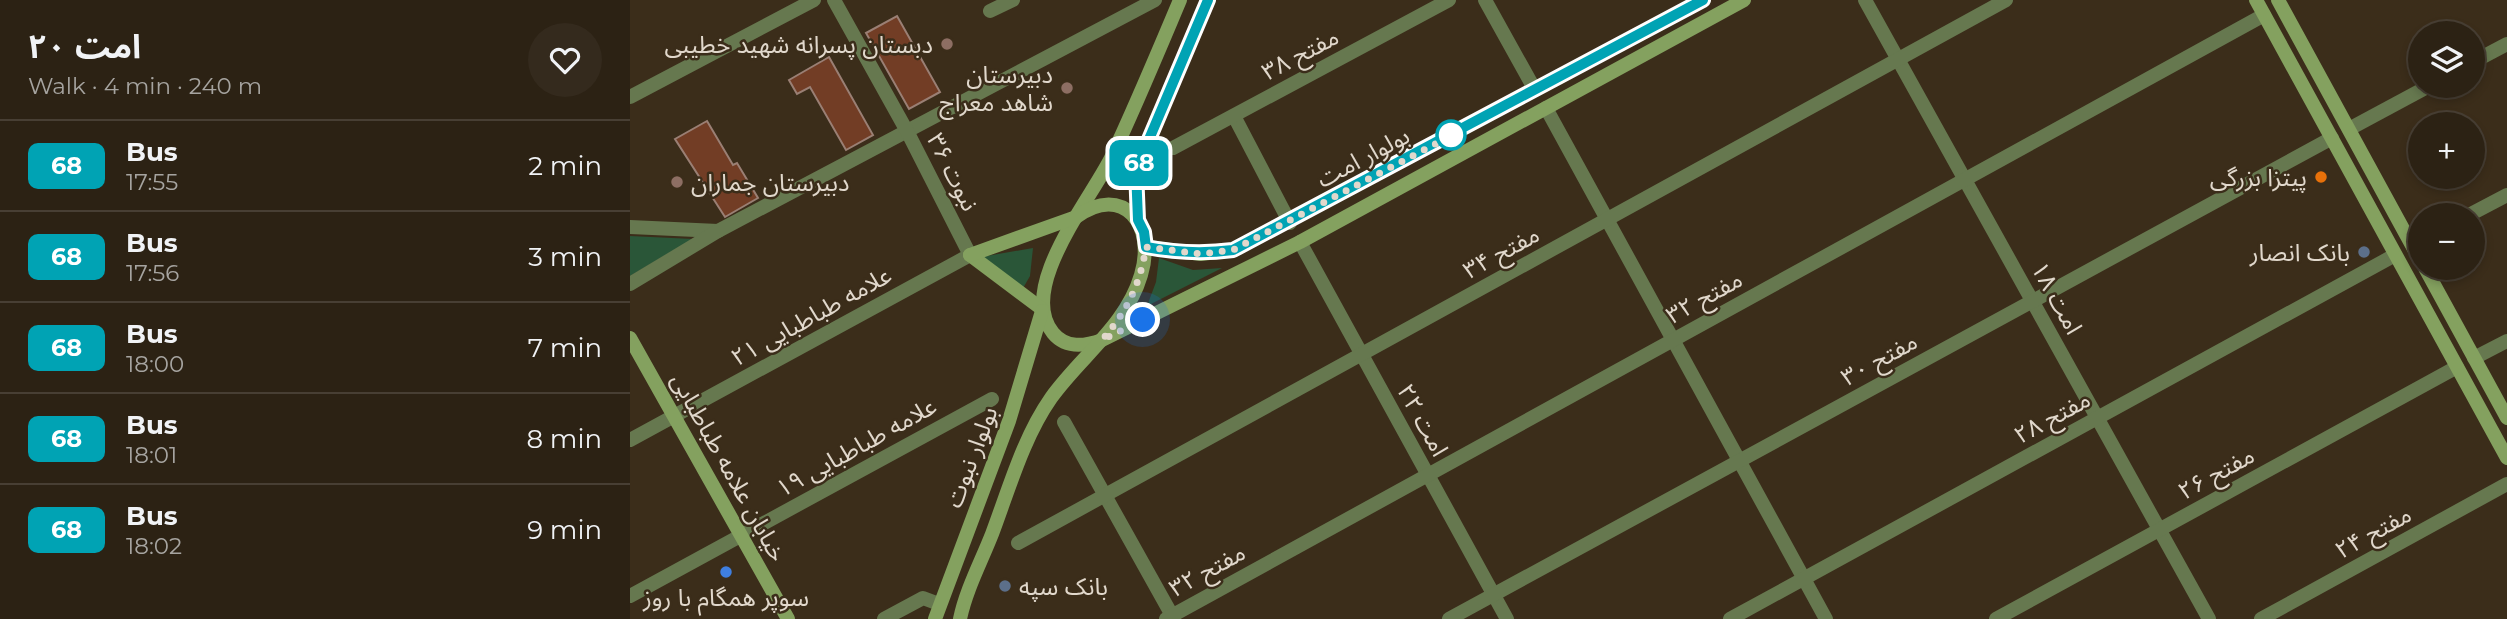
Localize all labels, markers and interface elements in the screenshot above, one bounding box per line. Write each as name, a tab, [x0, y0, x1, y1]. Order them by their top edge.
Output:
map controls	[2408, 21, 2485, 280]
button: layers	[2408, 21, 2485, 98]
street label: مفتح ۳۸	[1257, 22, 1345, 89]
button: heart	[528, 23, 602, 97]
text: امت ۲۰	[28, 26, 141, 66]
place label: دبستان پسرانه شهید خطیبی	[664, 30, 933, 60]
marker: دبستان پسرانه شهید خطیبی	[939, 36, 955, 52]
place label: دبیرستان شاهد معراج	[939, 60, 1053, 120]
text: Walk · 4 min · 240 m	[28, 72, 262, 100]
marker: دبیرستان شاهد معراج	[1059, 80, 1075, 96]
button: +	[2408, 112, 2485, 189]
unlabelled marker	[1436, 120, 1466, 150]
street label: بولوار امت	[1312, 121, 1414, 193]
street label: نبوت ۳۶	[921, 128, 985, 216]
text: Bus	[126, 136, 178, 168]
line badge: 68	[1107, 140, 1170, 186]
text: 68	[1123, 148, 1155, 177]
text: 2 min	[528, 150, 602, 182]
text: 68	[51, 151, 82, 180]
place label: پیتزا بزرگی	[2210, 163, 2307, 193]
text: 17:55	[126, 168, 178, 196]
place label: دبیرستان جماران	[691, 168, 849, 197]
marker: پیتزا بزرگی	[2313, 169, 2329, 185]
marker: دبیرستان جماران	[669, 174, 685, 190]
button: −	[2408, 203, 2485, 280]
street label: مفتح ۳۴	[1458, 219, 1546, 287]
text: Bus	[126, 227, 178, 259]
place label: بانک انصار	[2249, 238, 2350, 267]
text: 3 min	[528, 241, 602, 273]
text: 68	[51, 242, 82, 271]
marker: بانک انصار	[2356, 244, 2372, 260]
street label: امت ۱۸	[2025, 257, 2089, 339]
text: 17:56	[126, 259, 179, 287]
street label: علامه طباطبایی ۲۱	[726, 260, 896, 372]
street label: مفتح ۳۲	[1661, 264, 1749, 332]
your location	[1125, 302, 1160, 337]
text: Bus	[126, 318, 178, 350]
street label: مفتح ۳۰	[1836, 326, 1924, 394]
text: 7 min	[528, 332, 602, 364]
text: 68	[51, 333, 82, 362]
text: 18:00	[126, 350, 184, 378]
street label: خیابان علامه طباطبایی	[665, 368, 793, 566]
street label: امت ۲۲	[1391, 379, 1455, 461]
street label: مفتح ۲۸	[2009, 384, 2097, 452]
street label: علامه طباطبایی ۱۹	[771, 391, 941, 503]
street label: بولوار نبوت	[938, 402, 1004, 512]
text: Bus	[126, 409, 178, 441]
text: 8 min	[526, 423, 602, 455]
text: 68	[51, 424, 82, 453]
street label: مفتح ۲۶	[2173, 440, 2261, 508]
text: 18:01	[126, 441, 177, 469]
street label: مفتح ۲۴	[2330, 499, 2418, 567]
text: Bus	[126, 500, 178, 532]
text: 9 min	[527, 514, 602, 546]
text: 68	[51, 515, 82, 544]
text: 18:02	[126, 532, 182, 560]
street label: مفتح ۳۲	[1164, 537, 1252, 605]
marker: سوپر همگام با روز	[718, 564, 734, 580]
place label: بانک سپه	[1019, 572, 1108, 602]
marker: بانک سپه	[997, 578, 1013, 594]
place label: سوپر همگام با روز	[642, 583, 809, 616]

